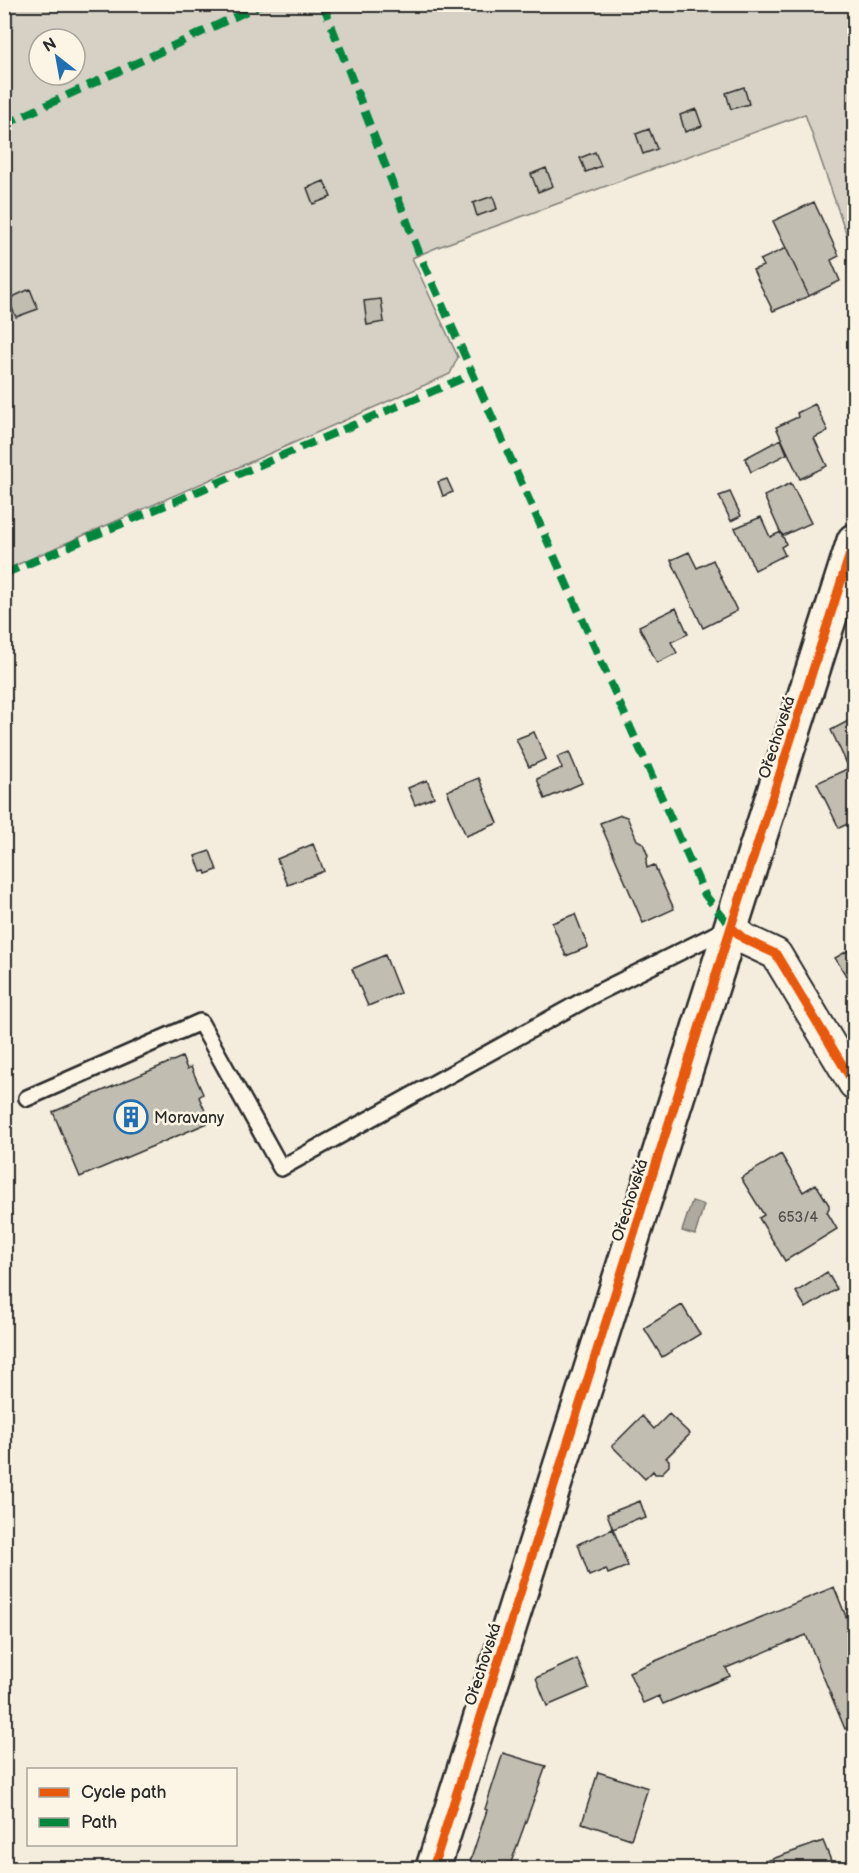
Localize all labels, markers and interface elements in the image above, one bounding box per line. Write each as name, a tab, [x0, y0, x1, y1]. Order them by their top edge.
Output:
north arrow	[27, 27, 87, 87]
text: N	[40, 34, 60, 57]
street label: Ořechovská	[755, 694, 800, 781]
building icon: Moravany	[113, 1099, 149, 1135]
place label: Moravany	[154, 1109, 225, 1128]
street label: Ořechovská	[608, 1157, 653, 1244]
house number: 653/4	[778, 1209, 818, 1226]
street label: Ořechovská	[461, 1621, 506, 1708]
legend	[27, 1768, 237, 1846]
text: Cycle path	[81, 1782, 167, 1803]
text: Path	[81, 1812, 117, 1833]

